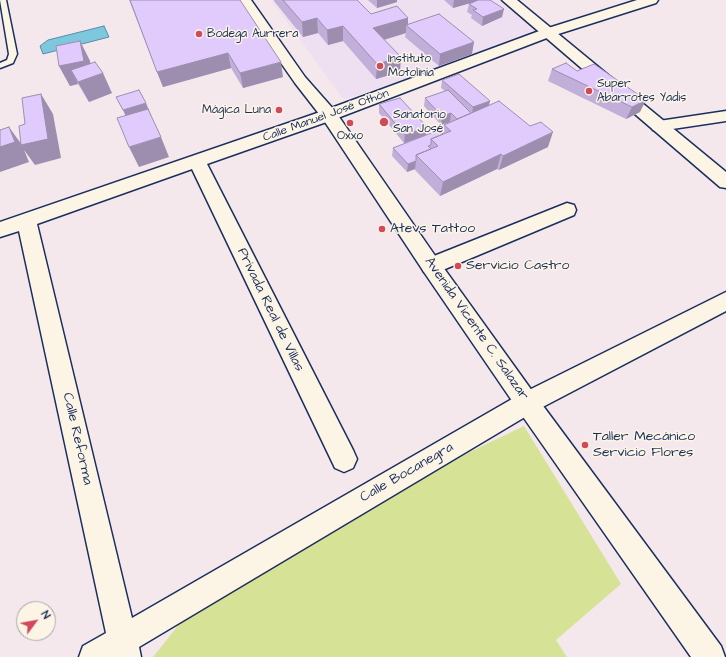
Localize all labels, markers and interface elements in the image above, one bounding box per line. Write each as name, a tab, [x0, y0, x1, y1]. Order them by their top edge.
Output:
place label: Bodega Aurrera	[207, 27, 298, 41]
marker: Bodega Aurrera	[194, 29, 204, 39]
place label: Instituto Motolinía	[388, 52, 434, 80]
marker: Instituto Motolinía	[375, 61, 385, 71]
place label: Super Abarrotes Yadis	[597, 77, 686, 105]
street label: Calle Manuel José Othón	[261, 86, 391, 146]
marker: Super Abarrotes Yadis	[584, 86, 594, 96]
place label: Mágica Luna	[202, 103, 271, 117]
marker: Mágica Luna	[274, 105, 284, 115]
place label: Sanatorio San José	[393, 108, 446, 136]
marker: Sanatorio San José	[378, 116, 390, 128]
marker: Oxxo	[345, 118, 355, 128]
place label: Oxxo	[337, 129, 363, 143]
place label: Atevs Tattoo	[390, 221, 475, 237]
marker: Atevs Tattoo	[377, 224, 387, 234]
street label: Privada Real de Villas	[233, 245, 307, 375]
street label: Avenida Vicente C. Salazar	[420, 254, 532, 404]
place label: Servicio Castro	[466, 258, 569, 274]
marker: Servicio Castro	[453, 261, 463, 271]
street label: Calle Reforma	[58, 391, 96, 487]
place label: Taller Mecánico Servicio Flores	[593, 429, 695, 462]
street label: Calle Bocanegra	[357, 439, 457, 507]
marker: Taller Mecánico Servicio Flores	[580, 440, 590, 450]
north arrow	[16, 601, 56, 641]
text: N	[38, 608, 54, 622]

